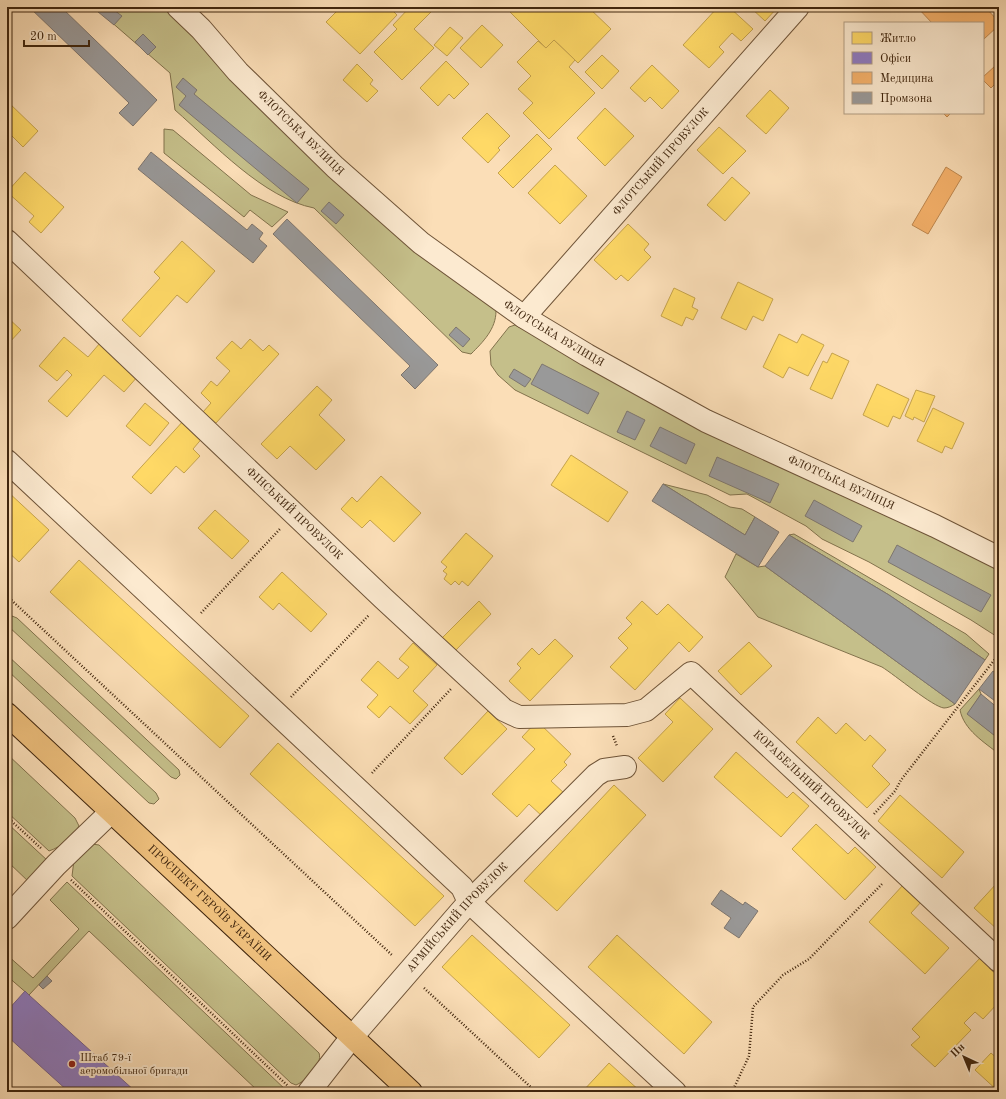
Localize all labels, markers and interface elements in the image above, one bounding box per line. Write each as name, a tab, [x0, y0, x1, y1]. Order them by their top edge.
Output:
scale bar	[24, 22, 89, 48]
legend	[844, 22, 984, 114]
text: 20 m	[30, 31, 57, 43]
text: Житло	[880, 33, 916, 45]
text: Офіси	[880, 52, 911, 65]
text: Медицина	[880, 73, 934, 85]
street label: ФЛОТСЬКА ВУЛИЦЯ	[255, 89, 346, 178]
text: Промзона	[880, 93, 932, 105]
street label: ФЛОТСЬКИЙ ПРОВУЛОК	[611, 106, 711, 218]
street label: ФЛОТСЬКА ВУЛИЦЯ	[501, 299, 606, 369]
street label: ФЛОТСЬКА ВУЛИЦЯ	[786, 454, 896, 512]
street label: ФІНСЬКИЙ ПРОВУЛОК	[244, 465, 345, 562]
street label: КОРАБЕЛЬНИЙ ПРОВУЛОК	[751, 728, 871, 842]
street label: ПРОСПЕКТ ГЕРОЇВ УКРАЇНИ	[145, 843, 273, 964]
street label: АРМІЙСЬКИЙ ПРОВУЛОК	[405, 861, 510, 975]
north arrow	[944, 1037, 984, 1077]
text: Пн	[949, 1042, 967, 1060]
place label: Штаб 79-ї аеромобільної бригади	[80, 1053, 188, 1077]
marker: Штаб 79-ї аеромобільної бригади	[67, 1059, 77, 1069]

